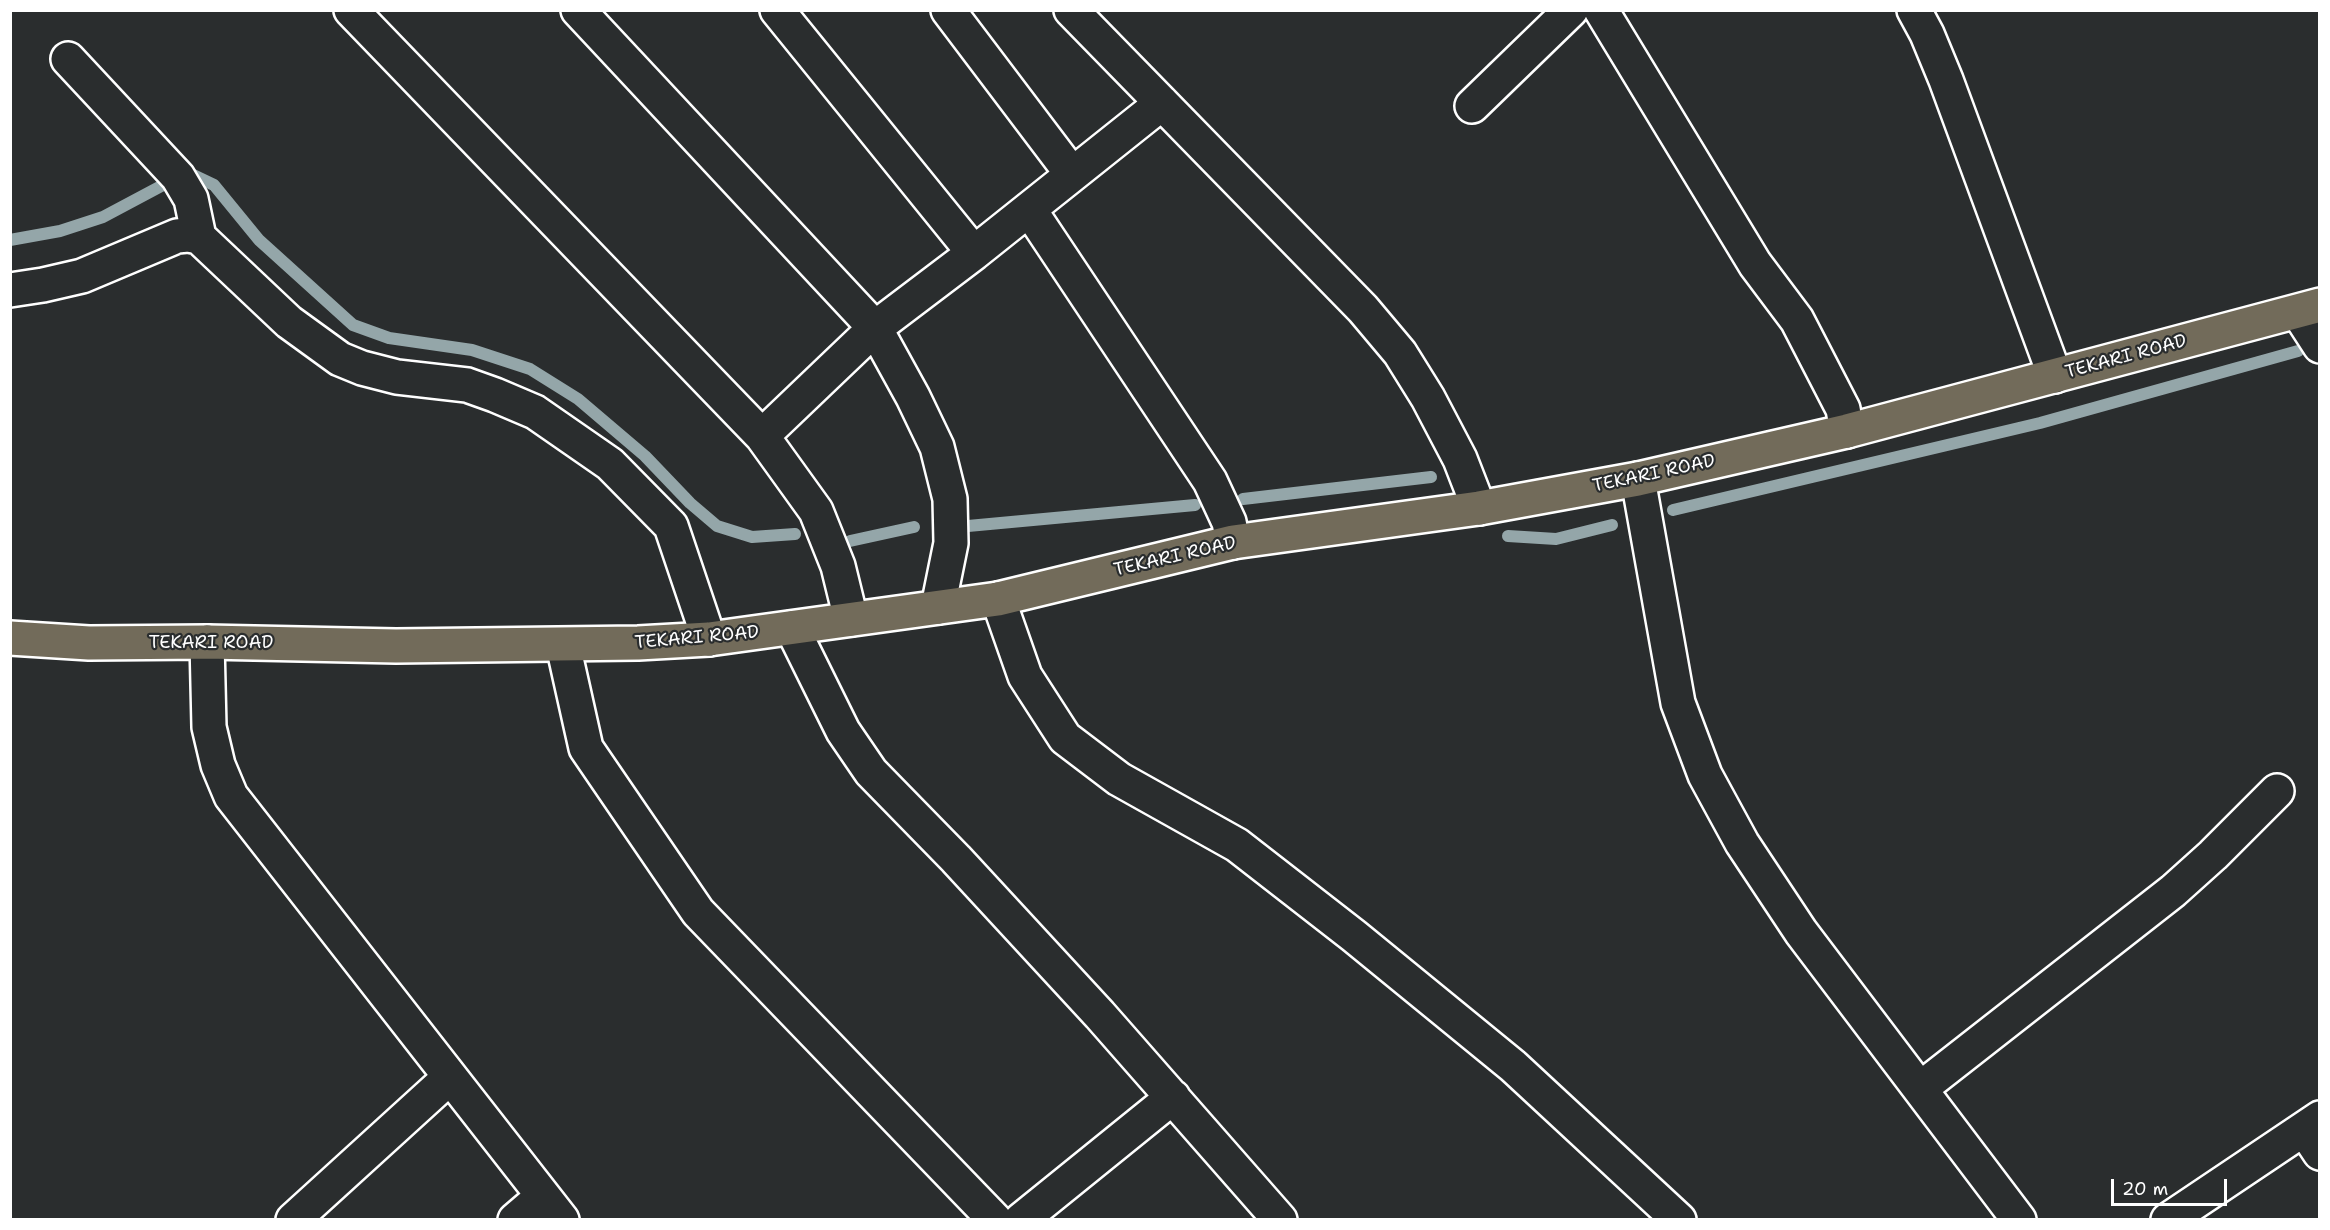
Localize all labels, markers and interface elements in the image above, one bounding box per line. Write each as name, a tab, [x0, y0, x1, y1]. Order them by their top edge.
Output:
street label: TEKARI ROAD	[2063, 330, 2189, 384]
street label: TEKARI ROAD	[1591, 450, 1717, 498]
street label: TEKARI ROAD	[1112, 532, 1238, 582]
street label: TEKARI ROAD	[634, 622, 760, 654]
street label: TEKARI ROAD	[149, 632, 273, 654]
scale bar	[2114, 1167, 2230, 1205]
text: 20 m	[2122, 1177, 2168, 1201]

